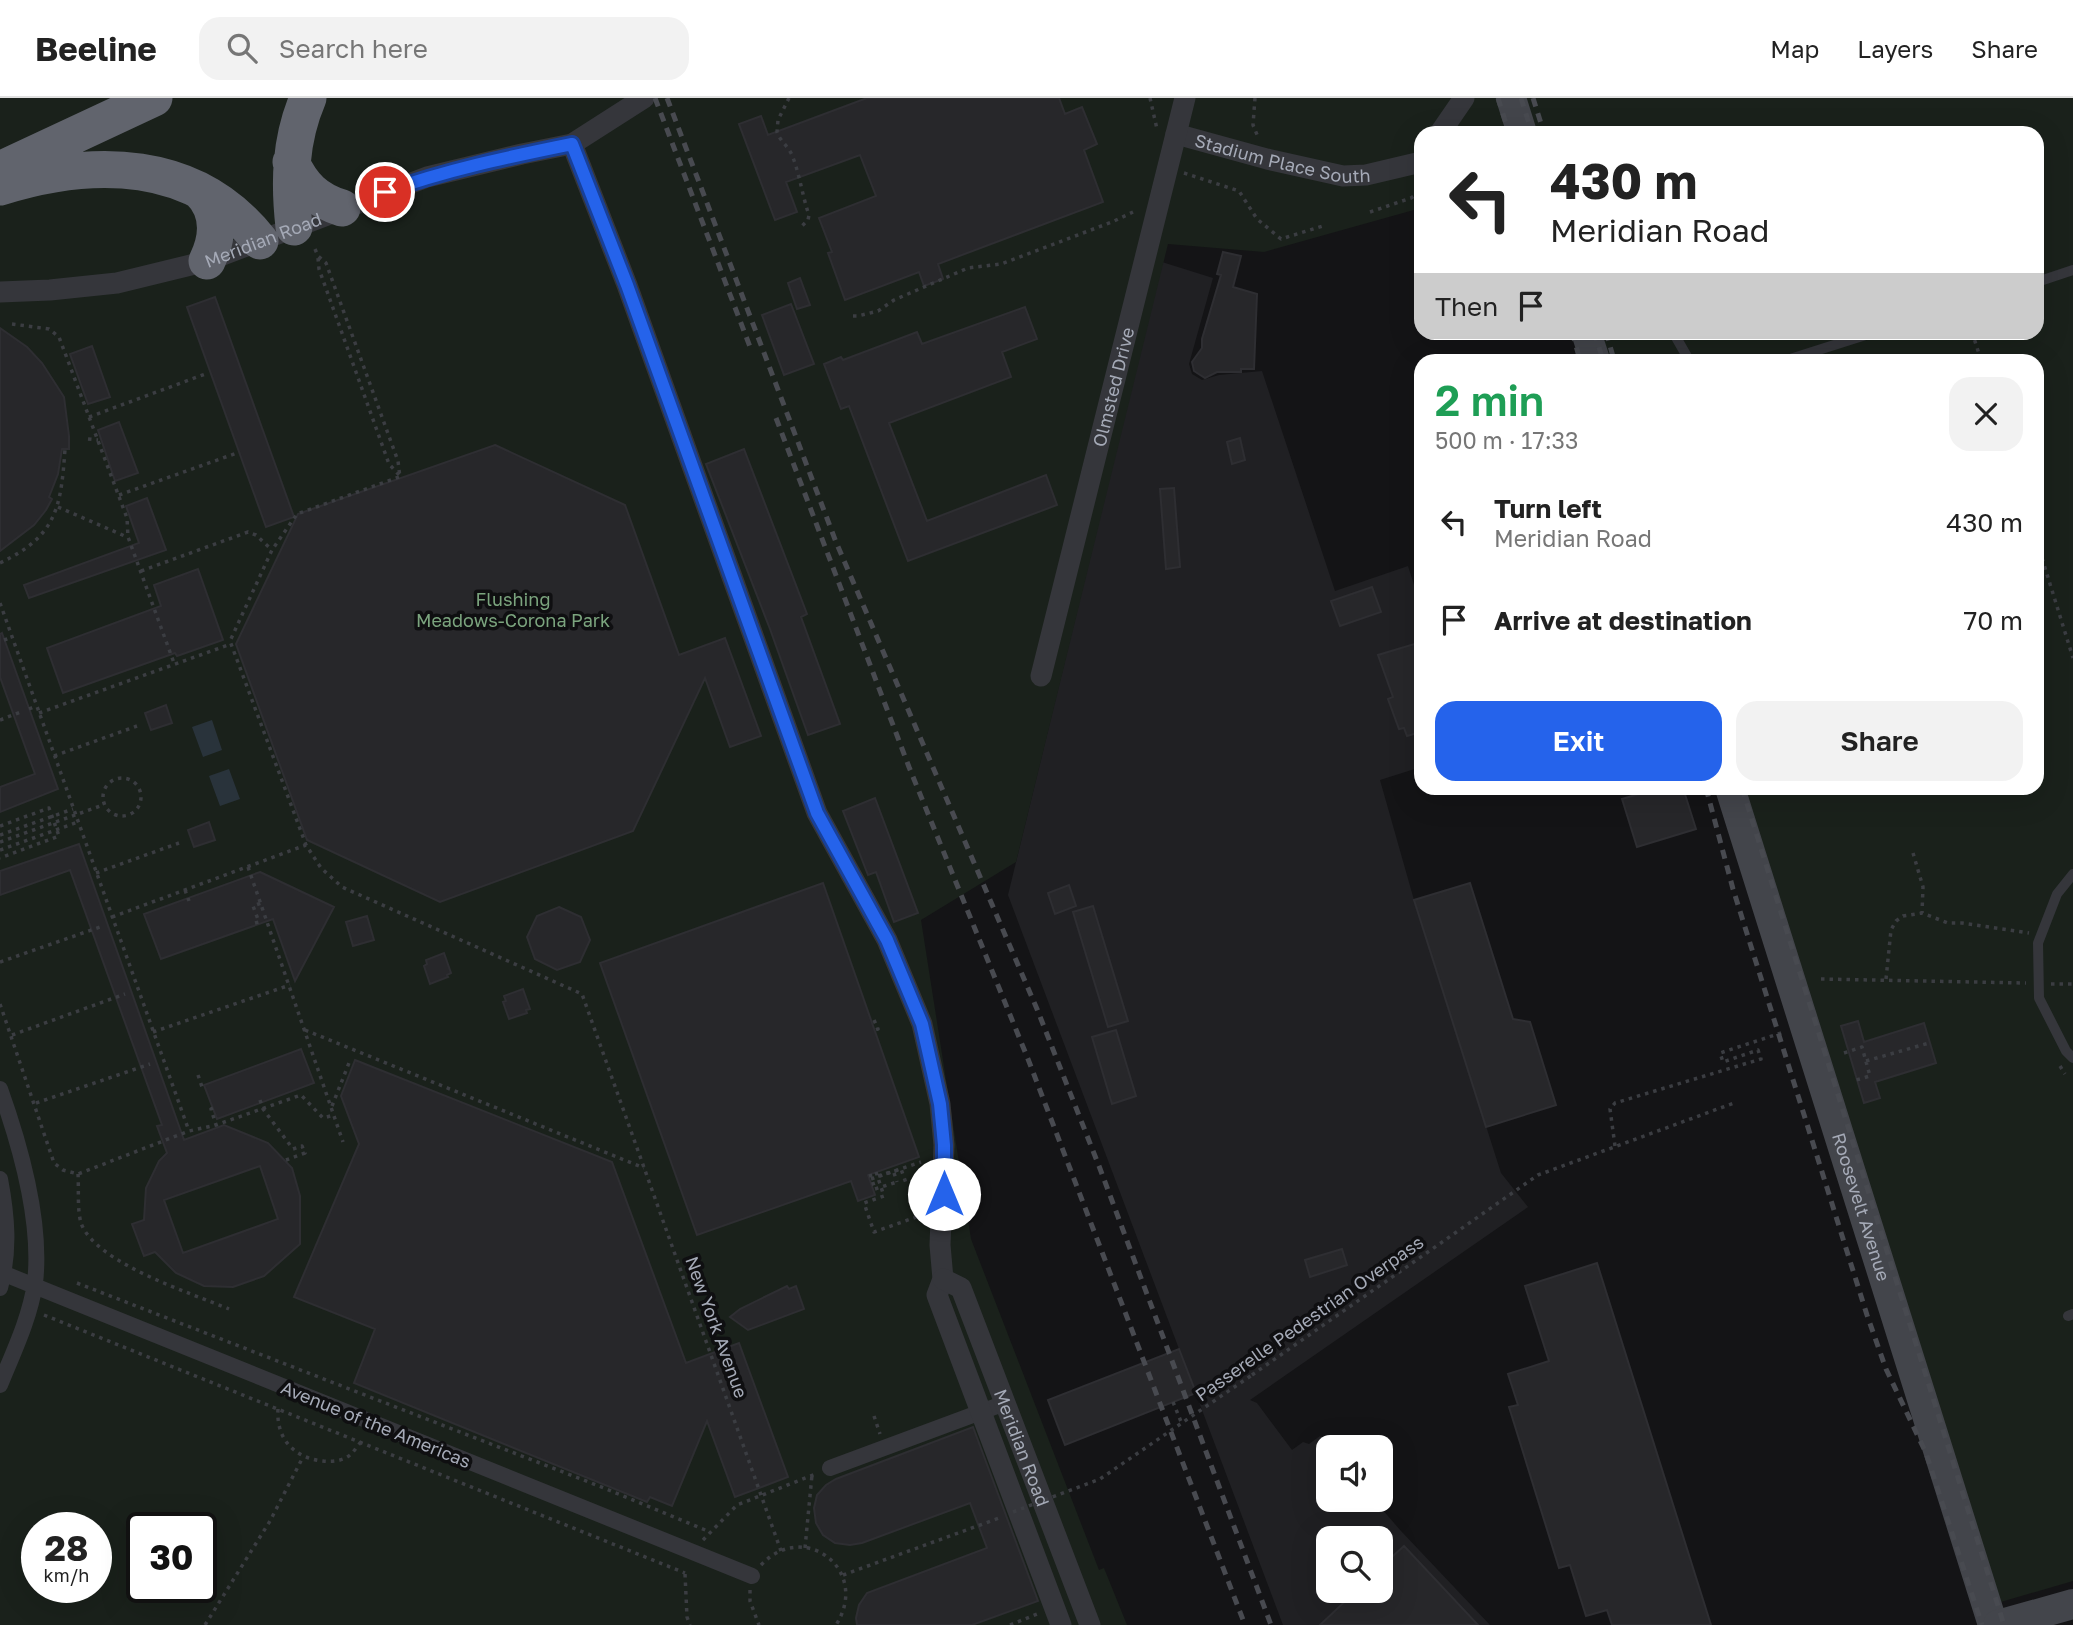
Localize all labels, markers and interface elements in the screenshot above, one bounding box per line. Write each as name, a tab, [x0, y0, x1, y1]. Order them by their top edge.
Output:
search box	[199, 17, 689, 80]
text: Beeline	[35, 29, 157, 68]
icon: search	[223, 29, 261, 67]
text: Search here	[279, 33, 428, 64]
text: Map	[1770, 34, 1819, 63]
text: Layers	[1857, 34, 1933, 63]
text: Share	[1971, 34, 2038, 63]
street label: Stadium Place South	[1192, 129, 1371, 187]
text: 430 m	[1550, 151, 1698, 210]
icon: left	[1435, 154, 1526, 245]
pin	[355, 162, 415, 222]
icon: arrive	[366, 173, 404, 211]
street label: Meridian Road	[201, 207, 325, 272]
text: Meridian Road	[1550, 211, 1770, 249]
icon: arrive	[1512, 287, 1550, 325]
text: Then	[1435, 291, 1498, 322]
street label: Olmsted Drive	[1088, 325, 1139, 449]
text: 2 min	[1435, 375, 1544, 425]
button: close	[1949, 377, 2023, 451]
text: 500 m · 17:33	[1435, 426, 1579, 454]
text: Turn left	[1494, 493, 1602, 524]
icon: left	[1435, 503, 1473, 541]
text: 430 m	[1946, 507, 2023, 538]
text: Meridian Road	[1494, 524, 1652, 552]
park label: Flushing Meadows-Corona Park	[416, 588, 610, 631]
icon: arrive	[1435, 601, 1473, 639]
text: Arrive at destination	[1494, 605, 1752, 636]
text: 70 m	[1964, 605, 2023, 636]
button: Exit	[1435, 701, 1722, 781]
button: Share	[1736, 701, 2023, 781]
street label: Roosevelt Avenue	[1828, 1130, 1895, 1284]
position arrow	[907, 1157, 981, 1231]
street label: Passerelle Pedestrian Overpass	[1191, 1231, 1427, 1405]
street label: New York Avenue	[681, 1253, 753, 1401]
street label: Avenue of the Americas	[278, 1376, 474, 1472]
street label: Meridian Road	[990, 1386, 1054, 1509]
map controls	[1316, 1435, 1393, 1603]
button: sound	[1316, 1435, 1393, 1512]
speed limit sign: 30	[126, 1512, 217, 1603]
button: search	[1316, 1526, 1393, 1603]
text: 28	[45, 1527, 88, 1569]
text: km/h	[44, 1564, 89, 1586]

